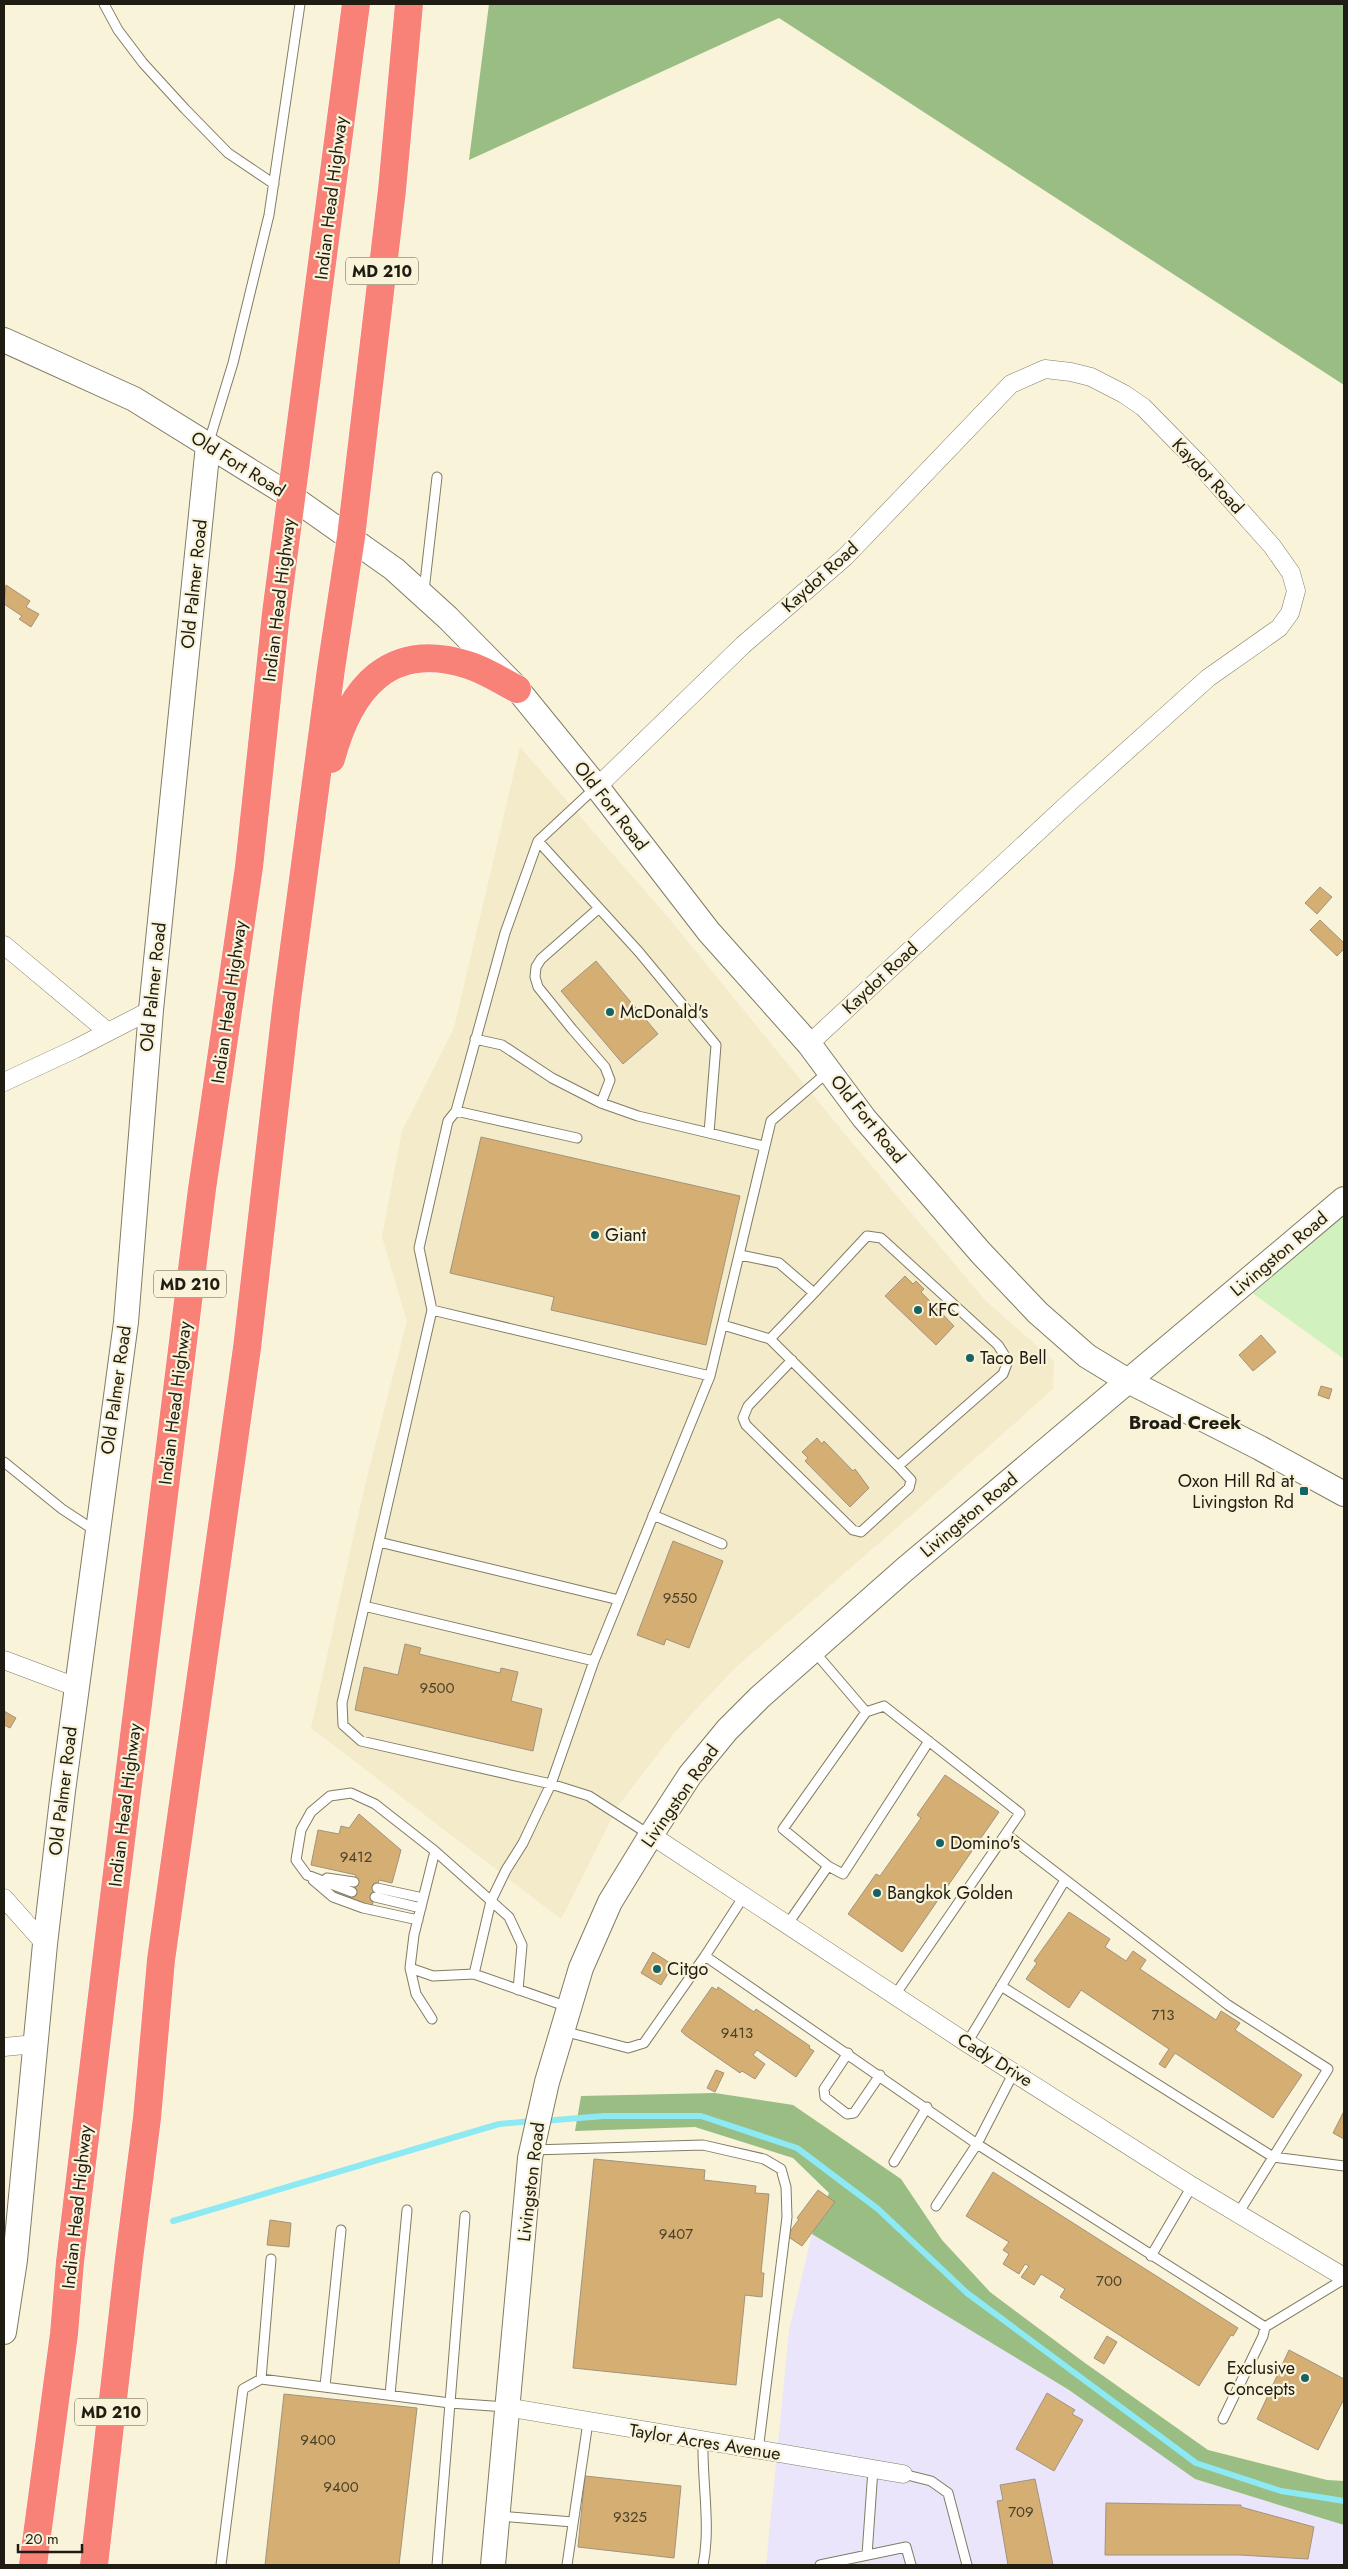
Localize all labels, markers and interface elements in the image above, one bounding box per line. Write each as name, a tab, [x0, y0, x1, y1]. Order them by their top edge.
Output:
street label: Indian Head Highway	[308, 115, 354, 281]
road number: MD 210	[346, 258, 418, 284]
street label: Old Fort Road	[186, 425, 290, 503]
street label: Kaydot Road	[1166, 432, 1250, 520]
street label: Indian Head Highway	[256, 517, 302, 683]
street label: Old Palmer Road	[174, 518, 214, 650]
street label: Kaydot Road	[776, 535, 864, 619]
street label: Old Fort Road	[568, 756, 654, 856]
street label: Indian Head Highway	[205, 919, 253, 1085]
street label: Old Palmer Road	[133, 921, 173, 1053]
street label: Kaydot Road	[836, 936, 924, 1020]
place label: McDonald's	[620, 999, 708, 1025]
marker: McDonald's	[604, 1006, 616, 1018]
street label: Old Fort Road	[824, 1069, 912, 1169]
street label: Livingston Road	[1225, 1205, 1333, 1303]
place label: Giant	[605, 1222, 647, 1248]
marker: Giant	[589, 1229, 601, 1241]
road number: MD 210	[154, 1270, 226, 1298]
place label: KFC	[928, 1297, 960, 1323]
marker: KFC	[912, 1304, 924, 1316]
street label: Indian Head Highway	[152, 1320, 198, 1486]
street label: Old Palmer Road	[94, 1324, 138, 1456]
place label: Taco Bell	[980, 1345, 1047, 1371]
marker: Taco Bell	[964, 1352, 976, 1364]
district label: Broad Creek	[1129, 1409, 1241, 1436]
street label: Livingston Road	[915, 1466, 1023, 1564]
place label: Oxon Hill Rd at Livingston Rd	[1178, 1468, 1295, 1515]
marker: Oxon Hill Rd at Livingston Rd	[1298, 1485, 1310, 1497]
house number: 9550	[663, 1587, 697, 1609]
house number: 9500	[419, 1677, 455, 1699]
street label: Indian Head Highway	[102, 1722, 148, 1888]
street label: Old Palmer Road	[42, 1725, 84, 1857]
street label: Livingston Road	[635, 1739, 725, 1853]
place label: Domino's	[950, 1830, 1020, 1856]
marker: Domino's	[934, 1837, 946, 1849]
house number: 9412	[340, 1846, 372, 1868]
place label: Bangkok Golden	[887, 1880, 1013, 1906]
marker: Bangkok Golden	[871, 1887, 883, 1899]
place label: Citgo	[667, 1956, 709, 1982]
marker: Citgo	[651, 1963, 663, 1975]
house number: 713	[1152, 2004, 1174, 2026]
house number: 9413	[721, 2022, 753, 2044]
street label: Cady Drive	[952, 2027, 1038, 2093]
street label: Livingston Road	[511, 2121, 551, 2243]
street label: Indian Head Highway	[55, 2124, 99, 2290]
house number: 9407	[659, 2223, 693, 2245]
house number: 700	[1096, 2270, 1122, 2292]
place label: Exclusive Concepts	[1224, 2355, 1295, 2402]
marker: Exclusive Concepts	[1299, 2372, 1311, 2384]
road number: MD 210	[75, 2398, 147, 2426]
street label: Taylor Acres Avenue	[627, 2417, 783, 2467]
house number: 9400	[300, 2429, 336, 2451]
house number: 9400	[323, 2476, 359, 2498]
house number: 709	[1008, 2501, 1034, 2523]
house number: 9325	[613, 2506, 647, 2528]
scale bar	[18, 2522, 81, 2554]
text: 20 m	[25, 2528, 59, 2550]

